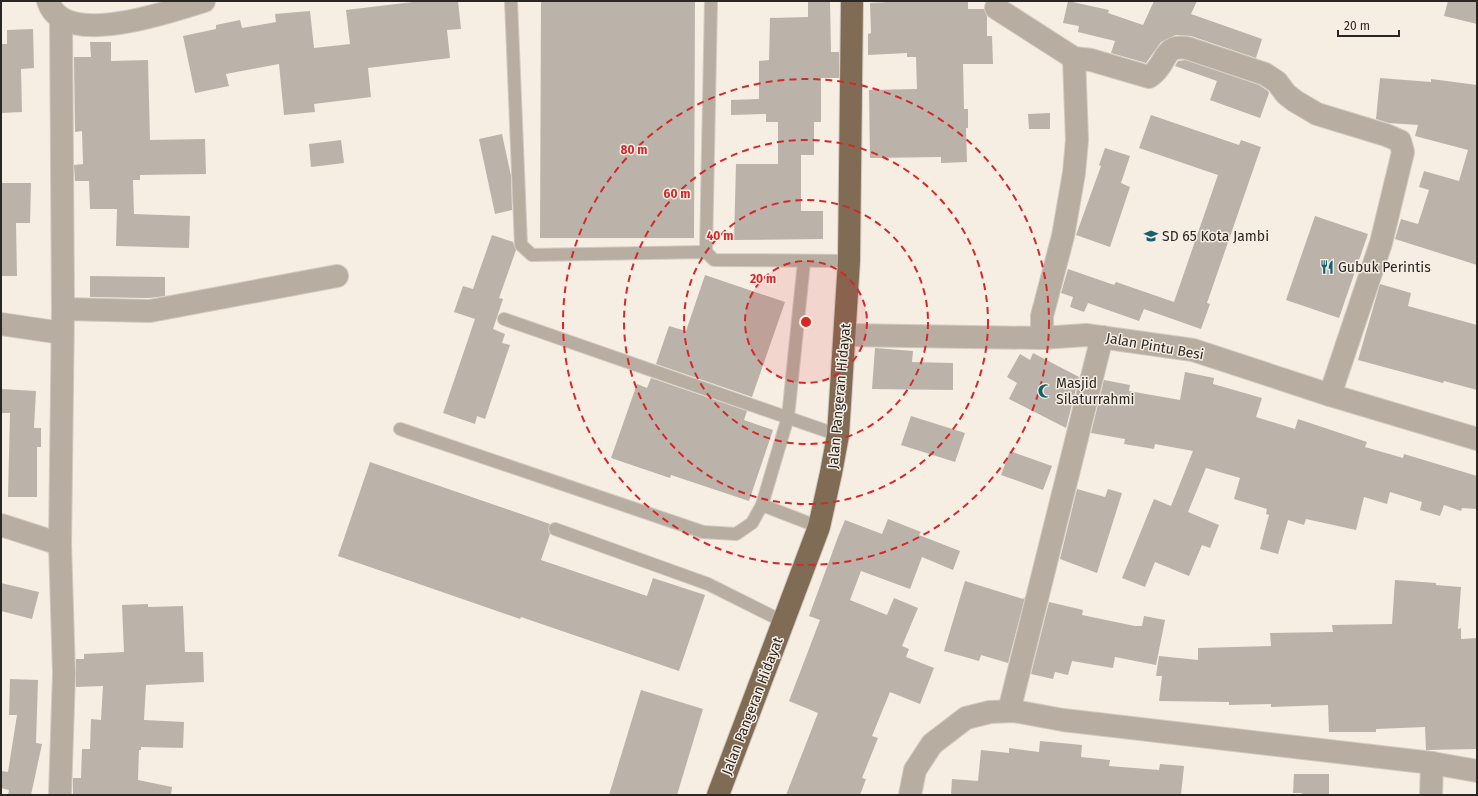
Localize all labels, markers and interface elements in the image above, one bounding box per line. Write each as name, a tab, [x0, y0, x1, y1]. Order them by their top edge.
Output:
scale bar	[1338, 12, 1399, 38]
text: 20 m	[1344, 19, 1370, 33]
text: 80 m	[621, 143, 647, 157]
text: 60 m	[664, 187, 690, 201]
school or university icon: SD 65 Kota Jambi	[1143, 228, 1159, 244]
place label: SD 65 Kota Jambi	[1162, 228, 1269, 245]
text: 40 m	[707, 229, 733, 243]
restaurant icon: Gubuk Perintis	[1319, 259, 1335, 275]
place label: Gubuk Perintis	[1338, 259, 1431, 276]
text: 20 m	[750, 272, 776, 286]
centre of rings	[799, 315, 813, 329]
street label: Jalan Pangeran Hidayat	[825, 322, 854, 470]
street label: Jalan Pintu Besi	[1105, 330, 1205, 363]
place label: Masjid Silaturrahmi	[1056, 375, 1135, 408]
mosque icon: Masjid Silaturrahmi	[1037, 383, 1053, 399]
street label: Jalan Pangeran Hidayat	[718, 634, 787, 777]

